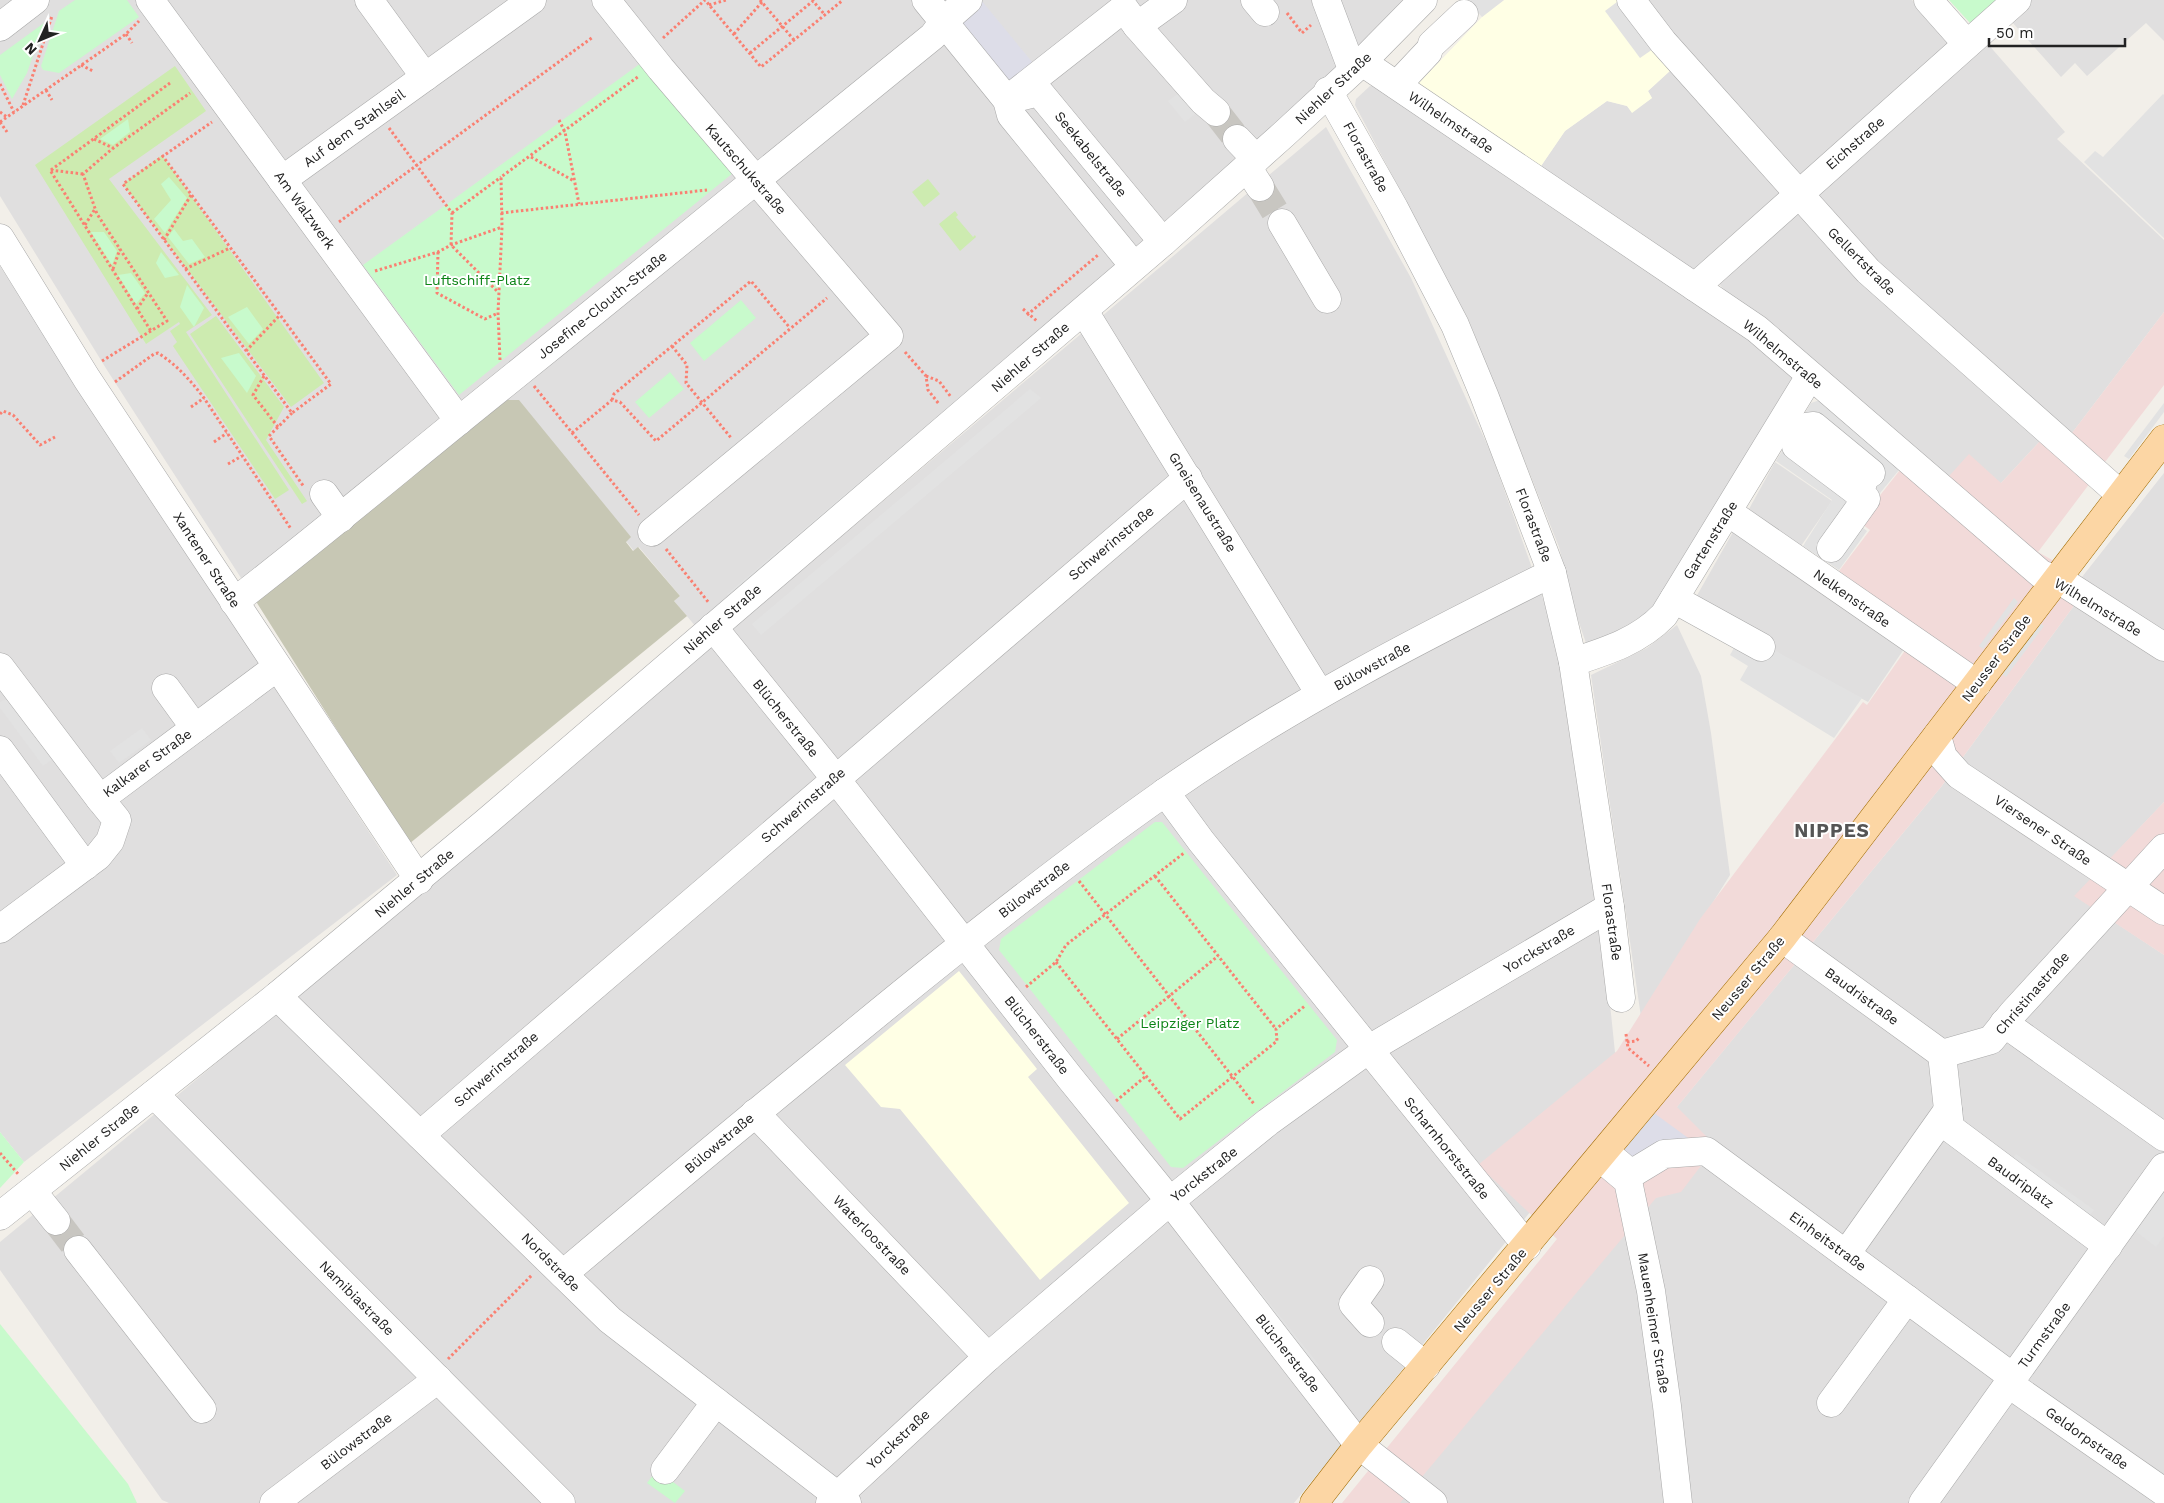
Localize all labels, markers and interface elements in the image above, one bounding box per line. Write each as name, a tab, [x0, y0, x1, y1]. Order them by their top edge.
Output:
north arrow	[15, 15, 65, 65]
scale bar	[1989, 15, 2125, 47]
text: 50 m	[1996, 24, 2033, 42]
text: N	[21, 40, 40, 58]
street label: Niehler Straße	[1292, 49, 1374, 127]
street label: Auf dem Stahlseil	[300, 85, 408, 170]
street label: Wilhelmstraße	[1405, 88, 1497, 156]
street label: Seekabelstraße	[1052, 108, 1130, 200]
street label: Eichstraße	[1822, 113, 1888, 173]
street label: Florastraße	[1340, 119, 1392, 195]
street label: Kautschukstraße	[702, 120, 790, 218]
street label: Am Walzwerk	[271, 168, 339, 252]
street label: Gellertstraße	[1825, 224, 1899, 298]
street label: Josefine-Clouth-Straße	[534, 248, 670, 362]
park label: Luftschiff-Platz	[424, 272, 530, 288]
street label: Wilhelmstraße	[1740, 316, 1826, 392]
street label: Niehler Straße	[988, 319, 1072, 395]
street label: Gneisenaustraße	[1166, 449, 1240, 555]
street label: Florastraße	[1513, 486, 1555, 564]
street label: Gartenstraße	[1680, 498, 1740, 582]
street label: Schwerinstraße	[1065, 503, 1157, 583]
street label: Xantener Straße	[170, 509, 244, 611]
street label: Nelkenstraße	[1810, 566, 1894, 630]
street label: Wilhelmstraße	[2051, 575, 2145, 639]
street label: Niehler Straße	[680, 581, 764, 657]
street label: Neusser Straße	[1958, 611, 2034, 705]
street label: Bülowstraße	[1331, 638, 1413, 694]
street label: Blücherstraße	[750, 676, 822, 760]
street label: Kalkarer Straße	[100, 725, 194, 801]
street label: Schwerinstraße	[758, 764, 848, 846]
street label: Viersener Straße	[1991, 792, 2095, 868]
district label: NIPPES	[1794, 819, 1870, 842]
street label: Niehler Straße	[371, 845, 457, 921]
street label: Bülowstraße	[995, 857, 1073, 921]
street label: Florastraße	[1599, 882, 1625, 962]
street label: Yorckstraße	[1501, 922, 1577, 976]
street label: Neusser Straße	[1708, 933, 1788, 1023]
street label: Christinastraße	[1992, 948, 2072, 1038]
street label: Baudristraße	[1822, 964, 1902, 1028]
street label: Blücherstraße	[1001, 992, 1073, 1078]
park label: Leipziger Platz	[1140, 1015, 1240, 1031]
street label: Schwerinstraße	[451, 1028, 541, 1110]
street label: Scharnhorststraße	[1401, 1094, 1493, 1202]
street label: Niehler Straße	[56, 1100, 142, 1174]
street label: Bülowstraße	[681, 1109, 757, 1177]
street label: Yorckstraße	[1168, 1143, 1240, 1205]
street label: Baudriplatz	[1985, 1153, 2057, 1211]
street label: Waterloostraße	[830, 1192, 914, 1278]
street label: Einheitstraße	[1786, 1208, 1870, 1274]
street label: Nordstraße	[518, 1229, 584, 1295]
street label: Neusser Straße	[1450, 1245, 1530, 1335]
street label: Mauenheimer Straße	[1635, 1252, 1673, 1394]
street label: Namibiastraße	[316, 1257, 398, 1339]
street label: Turmstraße	[2014, 1298, 2074, 1372]
street label: Blücherstraße	[1252, 1310, 1324, 1396]
street label: Geldorpstraße	[2042, 1403, 2132, 1473]
street label: Yorckstraße	[863, 1406, 933, 1472]
street label: Bülowstraße	[317, 1409, 395, 1473]

